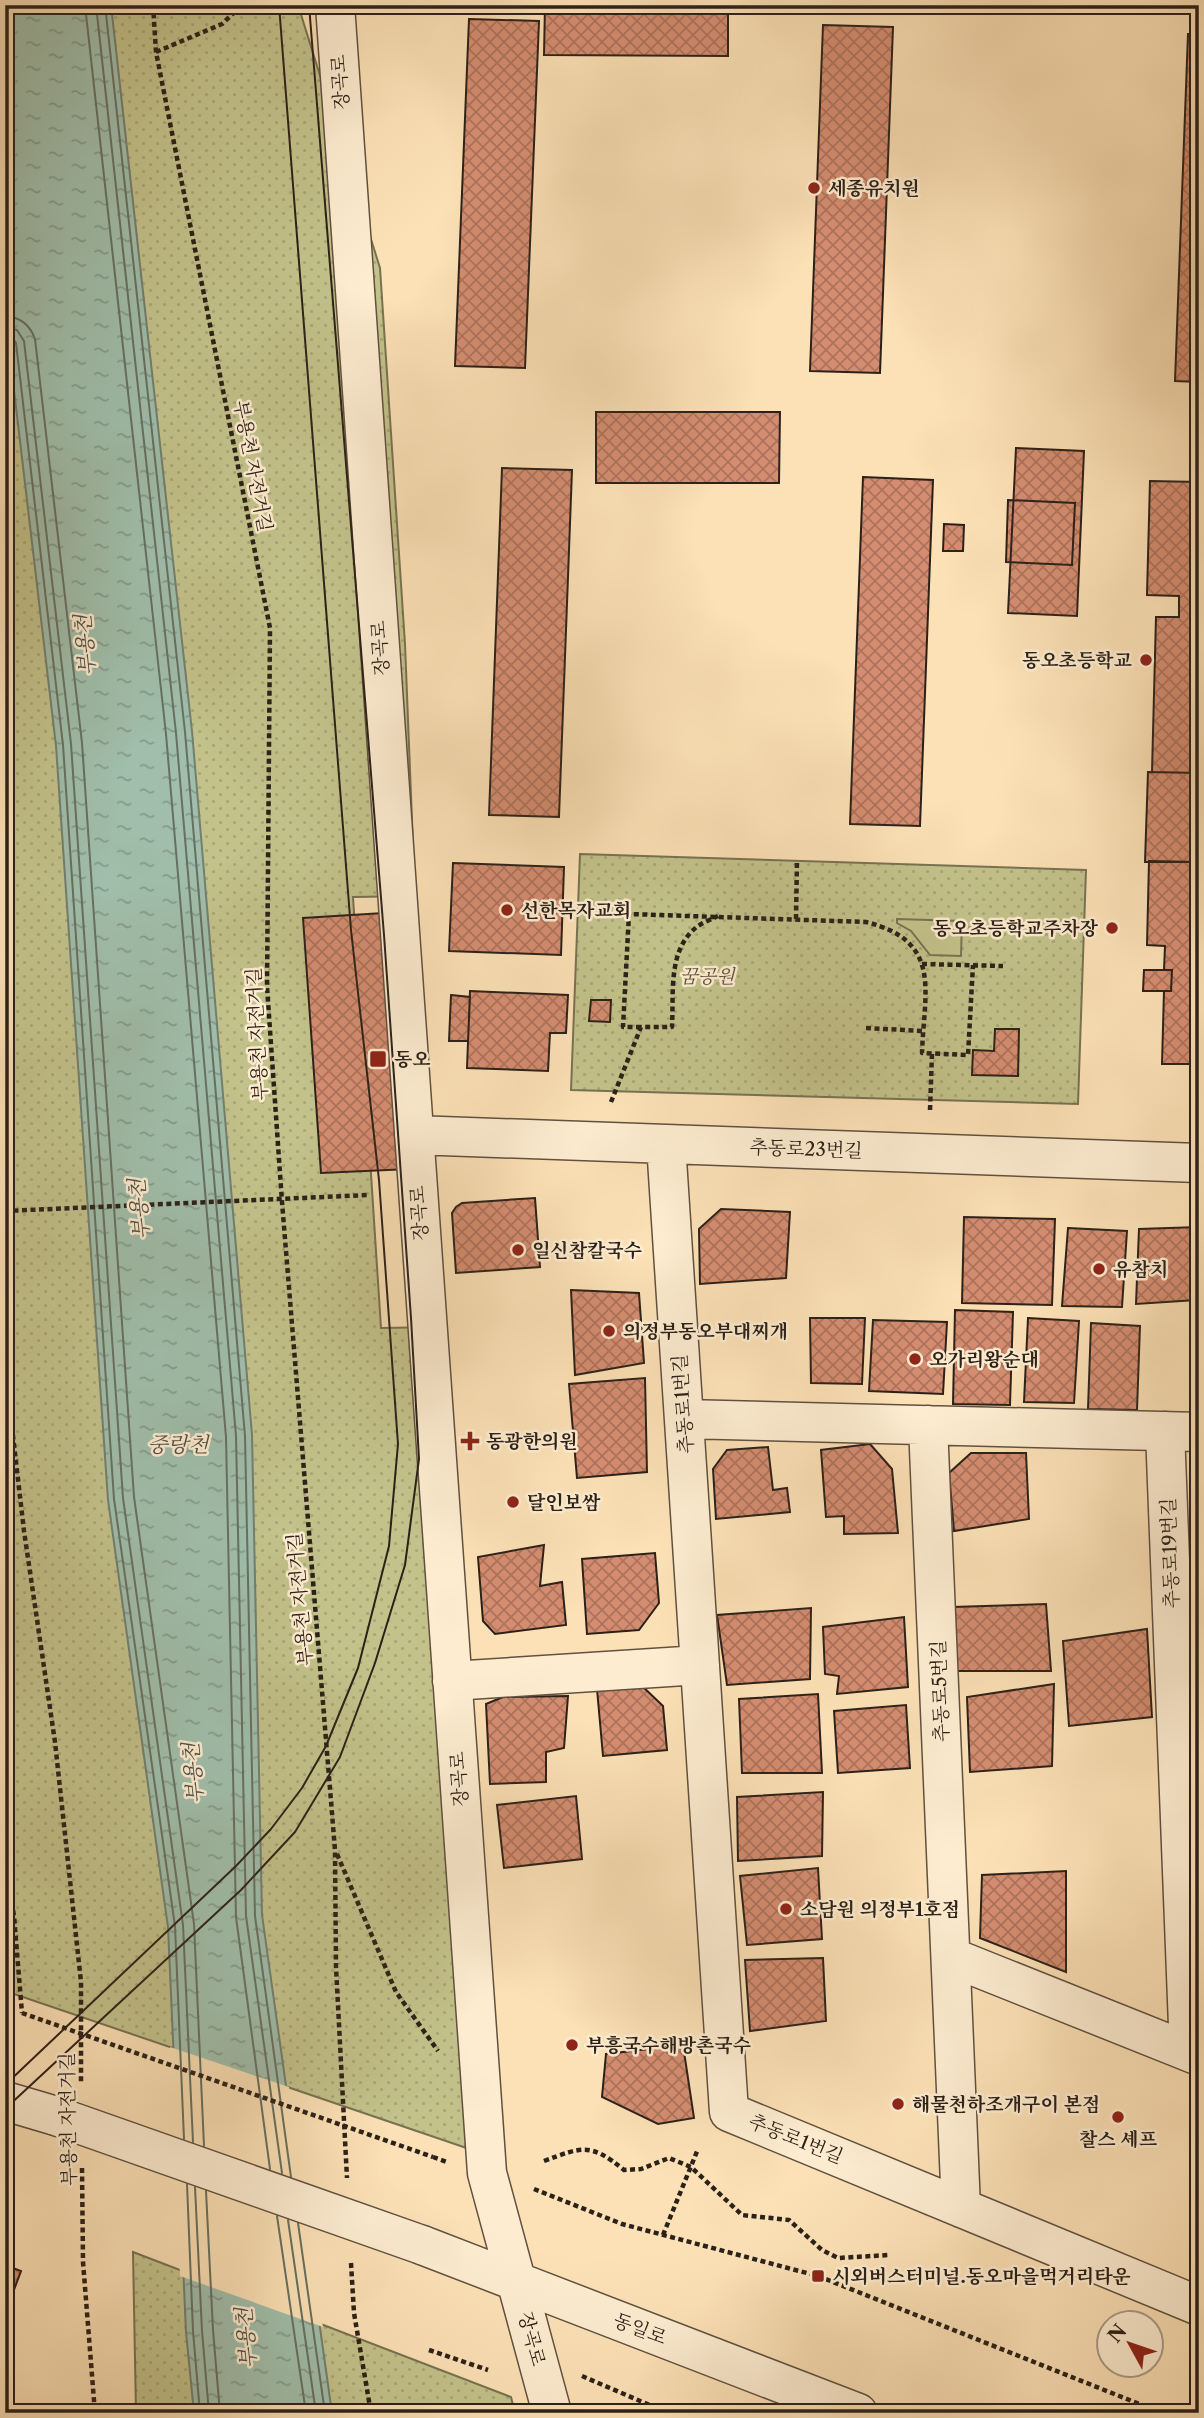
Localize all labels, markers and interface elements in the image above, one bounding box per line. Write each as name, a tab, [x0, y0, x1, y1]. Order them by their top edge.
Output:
street label: 장곡로	[327, 54, 353, 110]
place label: 세종유치원	[828, 177, 920, 200]
marker: 세종유치원	[806, 180, 822, 196]
street label: 부용천 자전거길	[229, 398, 277, 534]
water label: 부용천	[70, 612, 100, 676]
street label: 장곡로	[367, 620, 393, 676]
place label: 동오초등학교	[1022, 649, 1132, 672]
marker: 동오초등학교	[1138, 652, 1154, 668]
place label: 선한목자교회	[521, 899, 631, 922]
marker: 선한목자교회	[499, 902, 515, 918]
place label: 동오초등학교주차장	[933, 917, 1099, 940]
marker: 동오초등학교주차장	[1104, 920, 1120, 936]
park label: 꿈공원	[679, 965, 736, 988]
street label: 부용천 자전거길	[242, 967, 272, 1101]
place label: 동오	[394, 1048, 431, 1071]
marker: 동오	[368, 1049, 388, 1069]
street label: 추동로23번길	[749, 1136, 863, 1162]
water label: 부용천	[124, 1176, 154, 1240]
street label: 장곡로	[406, 1185, 432, 1241]
place label: 일신참칼국수	[532, 1239, 642, 1262]
marker: 일신참칼국수	[510, 1242, 526, 1258]
place label: 유참치	[1113, 1258, 1168, 1281]
marker: 유참치	[1091, 1261, 1107, 1277]
place label: 의정부동오부대찌개	[623, 1320, 788, 1343]
marker: 의정부동오부대찌개	[601, 1323, 617, 1339]
place label: 오가리왕순대	[929, 1348, 1039, 1371]
marker: 오가리왕순대	[907, 1351, 923, 1367]
street label: 추동로1번길	[668, 1353, 698, 1455]
place label: 동광한의원	[486, 1430, 578, 1453]
marker: 동광한의원	[460, 1431, 480, 1451]
water label: 중랑천	[148, 1432, 210, 1457]
place label: 달인보쌈	[527, 1491, 601, 1514]
marker: 달인보쌈	[505, 1494, 521, 1510]
street label: 추동로19번길	[1157, 1497, 1183, 1609]
street label: 부용천 자전거길	[283, 1531, 317, 1667]
street label: 추동로5번길	[927, 1640, 953, 1742]
water label: 부용천	[178, 1740, 208, 1804]
street label: 장곡로	[446, 1751, 472, 1807]
place label: 소담원 의정부1호점	[800, 1898, 960, 1921]
marker: 소담원 의정부1호점	[778, 1901, 794, 1917]
place label: 부흥국수해방촌국수	[586, 2034, 751, 2057]
marker: 부흥국수해방촌국수	[564, 2037, 580, 2053]
street label: 부용천 자전거길	[55, 2052, 81, 2186]
place label: 해물천하조개구이 본점	[912, 2093, 1100, 2116]
marker: 해물천하조개구이 본점	[890, 2096, 906, 2112]
marker: 찰스 셰프	[1110, 2109, 1126, 2125]
street label: 추동로1번길	[745, 2110, 847, 2168]
place label: 찰스 셰프	[1079, 2128, 1158, 2151]
place label: 시외버스터미널.동오마을먹거리타운	[832, 2265, 1131, 2288]
marker: 시외버스터미널.동오마을먹거리타운	[810, 2268, 826, 2284]
water label: 부용천	[231, 2305, 261, 2369]
street label: 동일로	[610, 2308, 670, 2350]
street label: 장곡로	[514, 2309, 550, 2369]
north arrow	[1096, 2310, 1166, 2380]
text: N	[1103, 2320, 1131, 2347]

